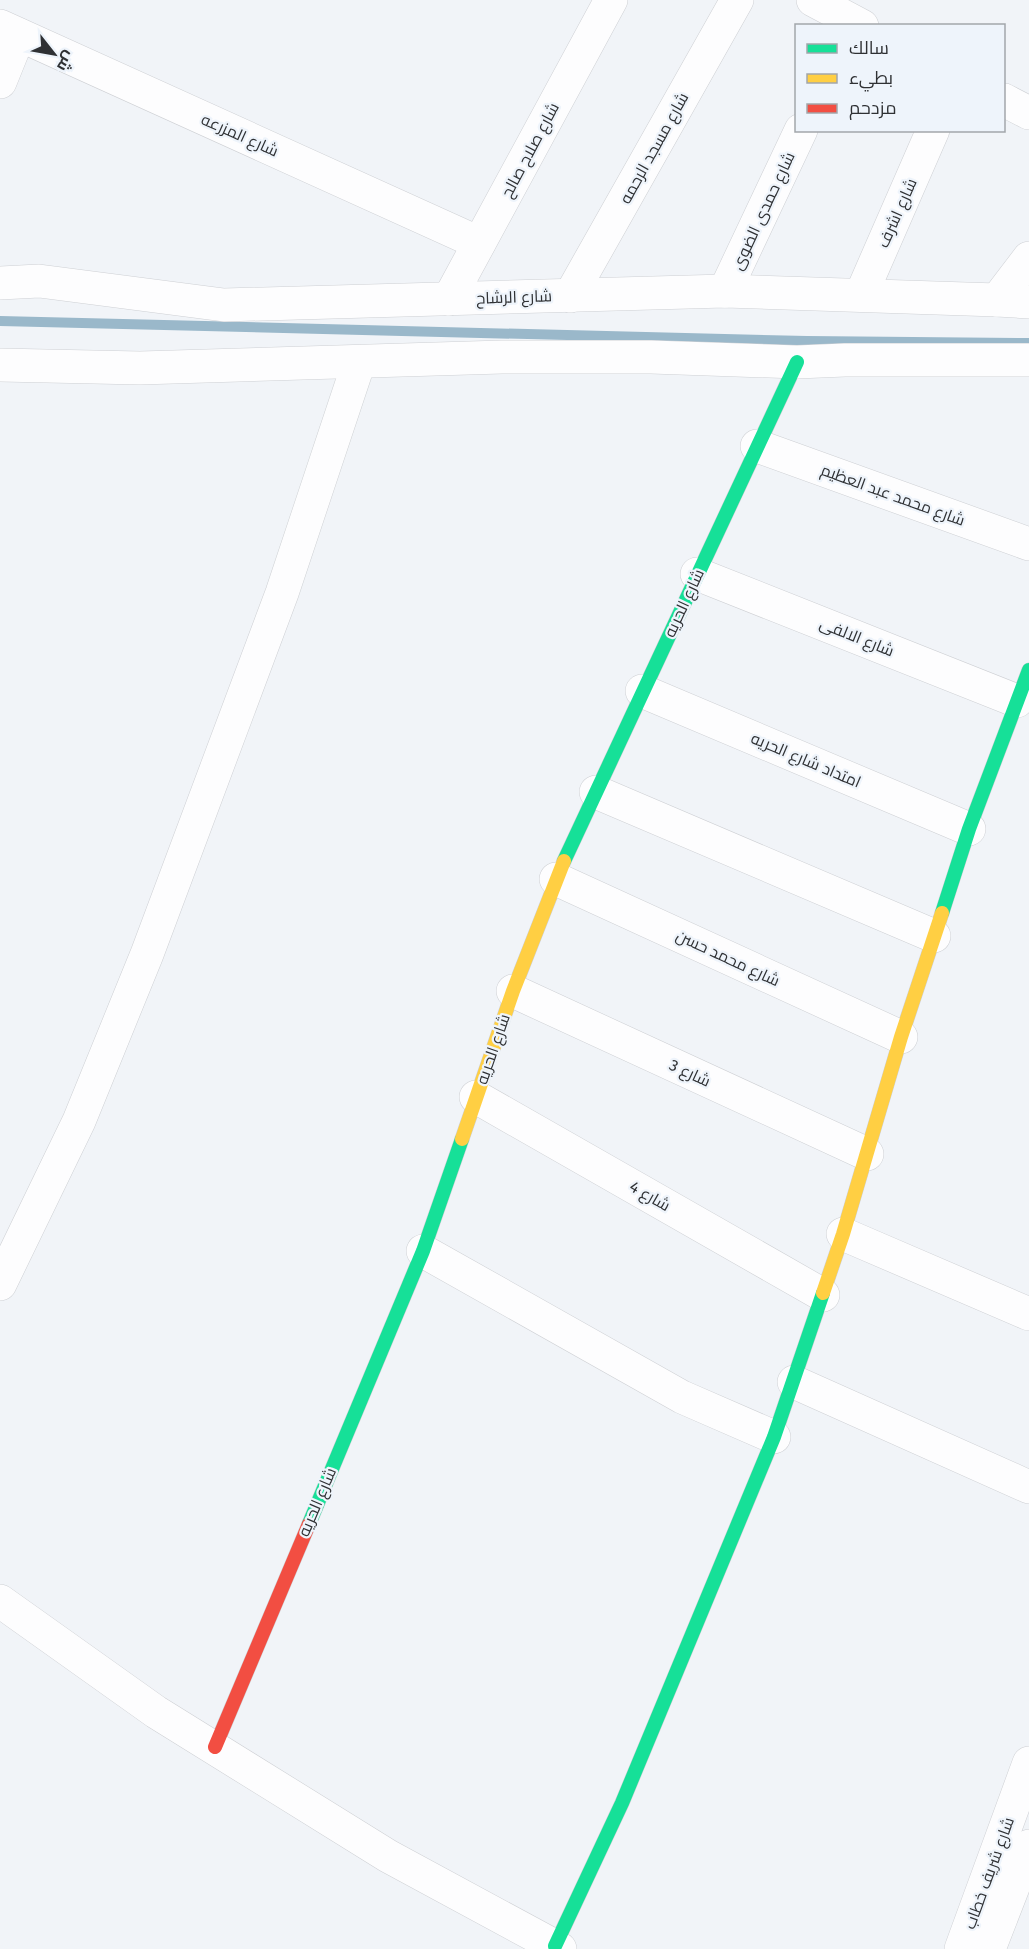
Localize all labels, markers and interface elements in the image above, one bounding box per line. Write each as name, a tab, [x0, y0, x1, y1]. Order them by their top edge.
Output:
north arrow	[24, 24, 84, 84]
legend	[795, 24, 1005, 132]
text: سالك	[849, 37, 889, 59]
text: ش	[53, 48, 80, 75]
text: بطيء	[849, 67, 893, 92]
street label: شارع مسجد الرحمه	[616, 89, 694, 208]
text: مزدحم	[849, 97, 897, 120]
street label: شارع صلاح صالح	[497, 99, 565, 202]
street label: شارع المزرعه	[198, 110, 282, 162]
street label: شارع حمدى الضوى	[727, 149, 800, 274]
street label: شارع اشرف	[873, 175, 923, 251]
street label: شارع الرشاح	[476, 286, 552, 310]
street label: شارع محمد عبد العظيم	[818, 460, 968, 532]
street label: شارع الحريه	[660, 566, 710, 641]
street label: شارع الالفى	[816, 613, 897, 662]
street label: امتداد شارع الحريه	[748, 728, 864, 794]
street label: شارع محمد حسن	[672, 926, 783, 992]
street label: شارع الحريه	[472, 1011, 516, 1087]
street label: شارع 3	[666, 1055, 714, 1093]
street label: شارع 4	[625, 1177, 674, 1217]
street label: شارع الحريه	[294, 1465, 342, 1540]
street label: شارع شريف خطاب	[960, 1814, 1020, 1932]

